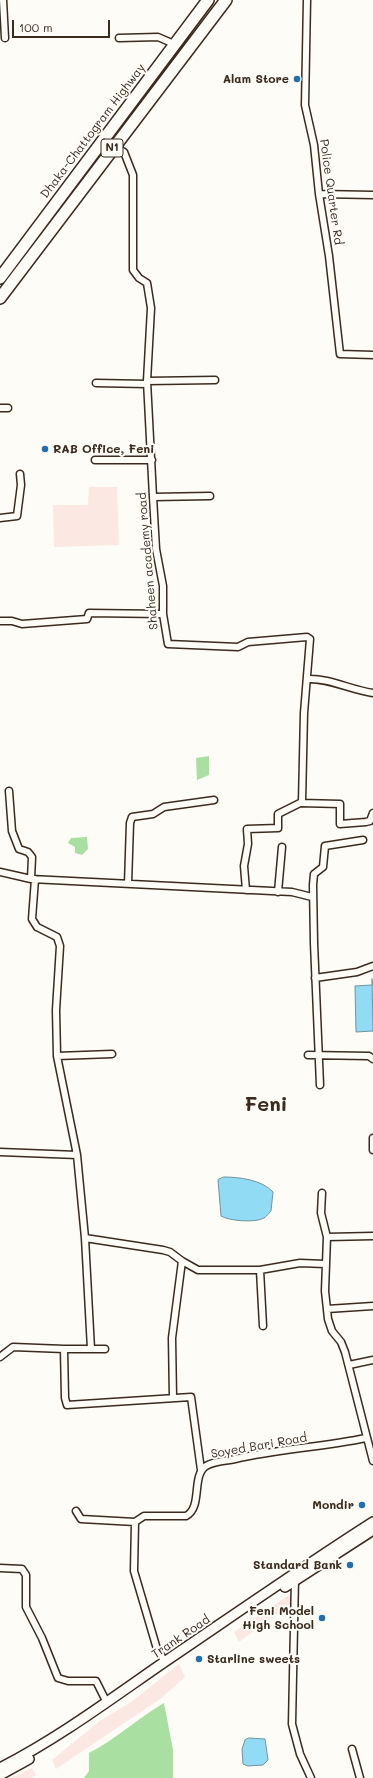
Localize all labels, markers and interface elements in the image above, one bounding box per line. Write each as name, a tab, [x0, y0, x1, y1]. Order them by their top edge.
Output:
scale bar	[14, 12, 112, 38]
text: 100 m	[19, 19, 53, 35]
street label: Dhaka-Chattogram Highway	[38, 61, 148, 201]
place label: Alam Store	[223, 72, 289, 86]
marker: Alam Store	[292, 74, 302, 84]
street label: Police Quarter Rd	[316, 138, 346, 246]
road number: N1	[101, 139, 123, 157]
place label: RAB Office, Feni	[53, 442, 154, 456]
marker: RAB Office, Feni	[40, 444, 50, 454]
street label: Shaheen academy road	[135, 492, 161, 630]
district label: Feni	[245, 1093, 287, 1117]
street label: Soyed Bari Road	[210, 1430, 308, 1462]
place label: Mondir	[312, 1498, 354, 1512]
marker: Mondir	[357, 1500, 367, 1510]
place label: Standard Bank	[253, 1558, 342, 1572]
marker: Standard Bank	[345, 1560, 355, 1570]
place label: Feni Model High School	[242, 1604, 314, 1632]
street label: Trank Road	[149, 1612, 213, 1662]
marker: Feni Model High School	[317, 1613, 327, 1623]
place label: Starline sweets	[207, 1652, 300, 1666]
marker: Starline sweets	[194, 1654, 204, 1664]

